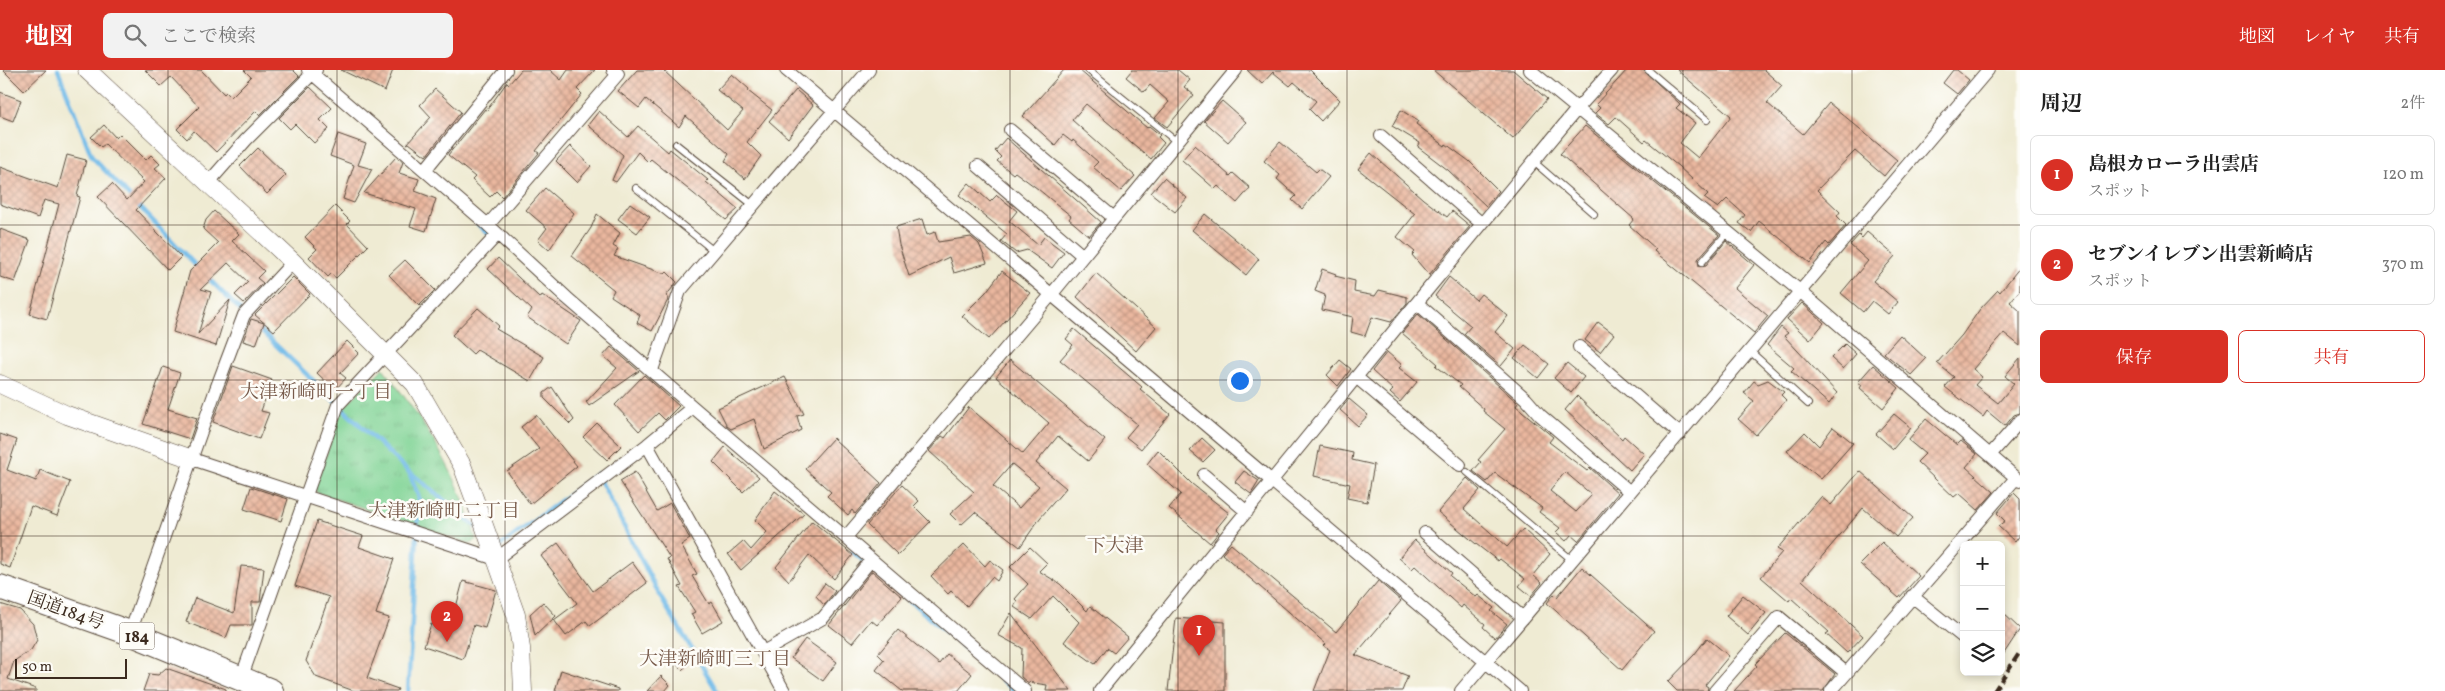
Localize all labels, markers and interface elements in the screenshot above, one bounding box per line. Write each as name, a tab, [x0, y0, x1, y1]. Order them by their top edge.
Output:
search box	[103, 13, 453, 58]
text: 地図	[25, 21, 73, 55]
icon: search	[121, 21, 149, 49]
text: ここで検索	[161, 24, 256, 50]
text: 地図	[2239, 25, 2275, 50]
text: レイヤ	[2303, 25, 2356, 50]
text: 共有	[2384, 25, 2420, 50]
text: 周辺	[2040, 90, 2082, 119]
text: 2件	[2400, 93, 2425, 115]
text: 島根カローラ出雲店	[2088, 152, 2259, 178]
text: 1	[2054, 164, 2060, 186]
text: 120 m	[2382, 164, 2424, 186]
text: スポット	[2088, 181, 2152, 203]
text: セブンイレブン出雲新崎店	[2088, 242, 2314, 268]
text: 2	[2053, 254, 2061, 276]
text: 370 m	[2382, 254, 2424, 276]
text: スポット	[2088, 271, 2152, 293]
button: 保存	[2040, 330, 2228, 383]
button: 共有	[2238, 330, 2425, 383]
your location	[1227, 368, 1253, 394]
district label: 大津新崎町一丁目	[240, 380, 392, 406]
district label: 大津新崎町二丁目	[368, 499, 520, 525]
district label: 下大津	[1086, 534, 1144, 560]
map controls	[1960, 541, 2005, 676]
button: +	[1960, 541, 2005, 586]
street label: 国道184号	[23, 586, 108, 637]
button: −	[1960, 586, 2005, 631]
pin: 2	[431, 601, 463, 642]
pin: 1	[1183, 615, 1215, 656]
road number: 184	[120, 622, 154, 650]
button: layers	[1960, 631, 2005, 676]
district label: 大津新崎町三丁目	[639, 647, 791, 673]
scale bar	[15, 656, 128, 679]
text: 50 m	[22, 658, 52, 677]

